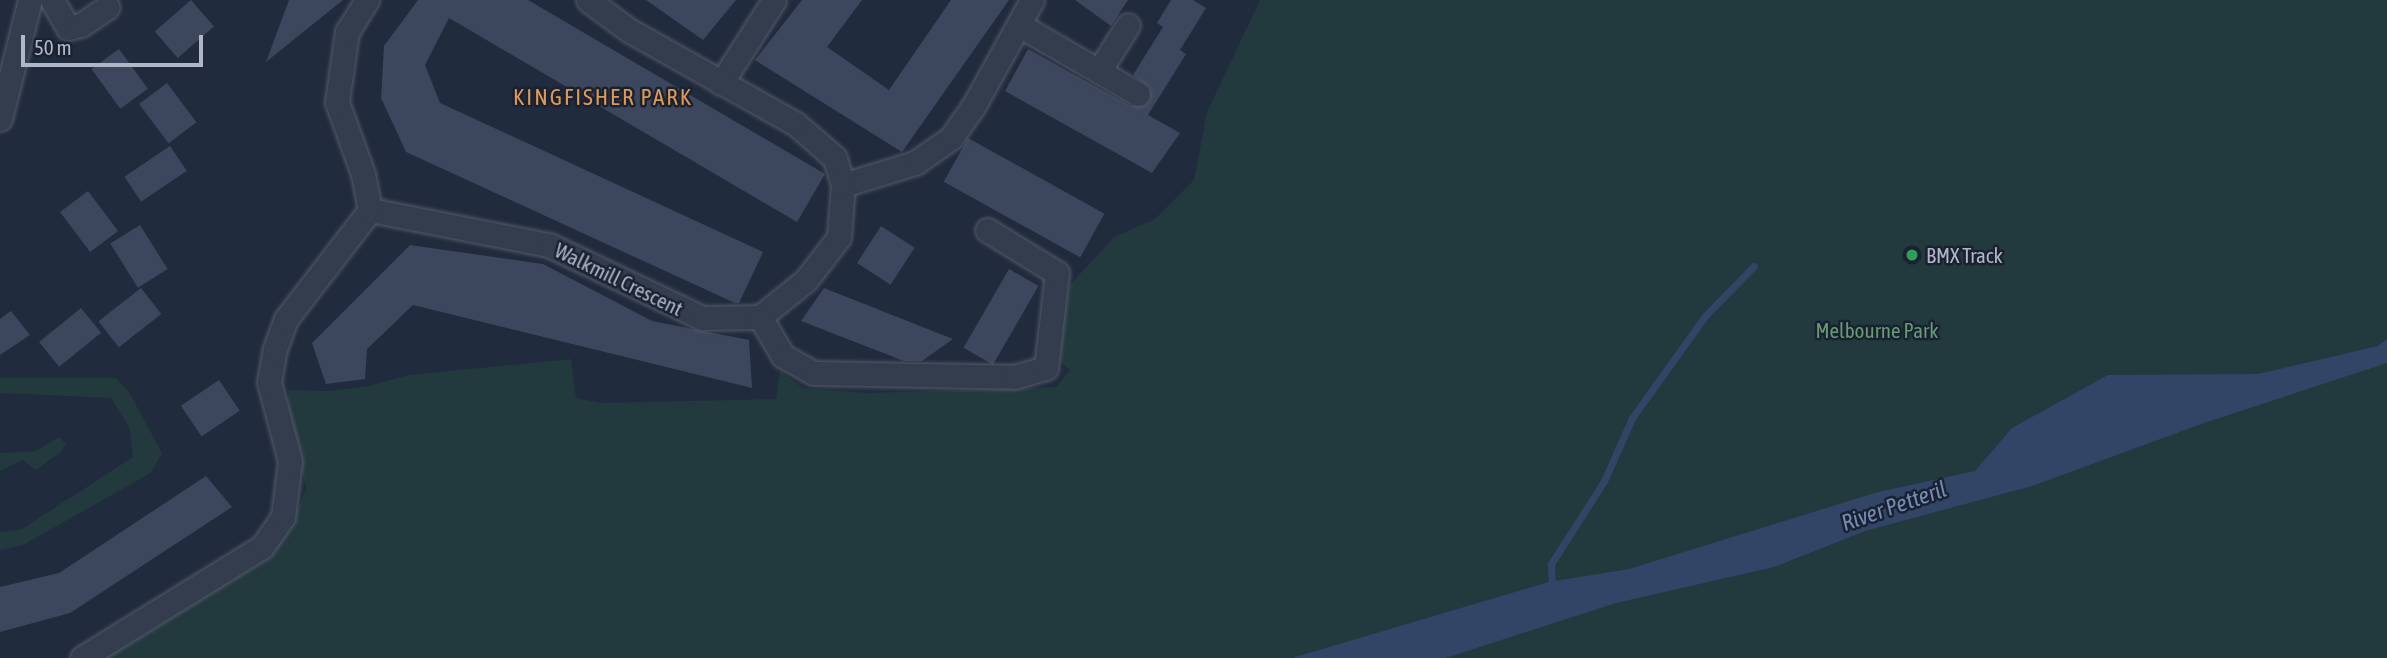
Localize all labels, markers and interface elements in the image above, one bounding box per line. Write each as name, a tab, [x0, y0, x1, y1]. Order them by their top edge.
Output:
scale bar	[24, 21, 206, 65]
text: 50 m	[34, 35, 72, 59]
district label: KINGFISHER PARK	[515, 83, 691, 111]
street label: Walkmill Crescent	[551, 237, 687, 321]
place label: BMX Track	[1926, 242, 2003, 268]
marker: BMX Track	[1904, 247, 1920, 263]
park label: Melbourne Park	[1816, 317, 1938, 343]
water label: River Petteril	[1838, 475, 1950, 537]

